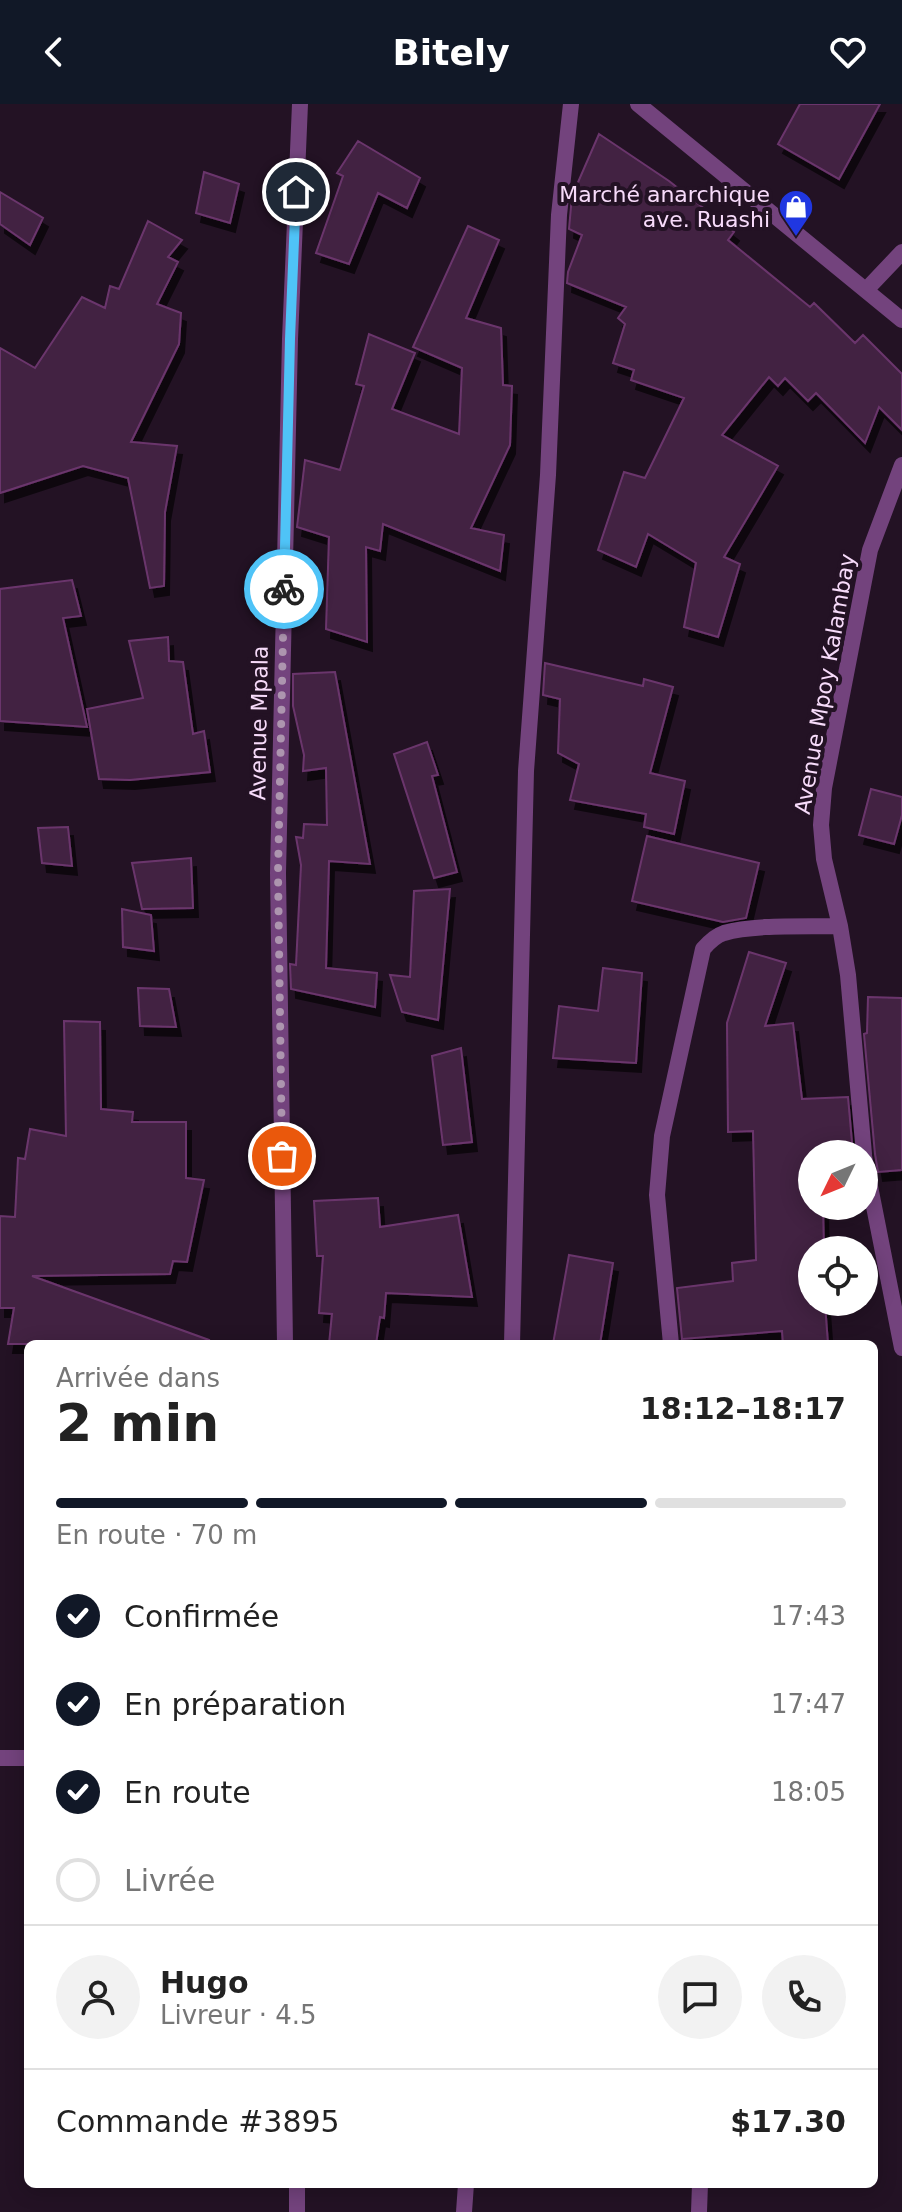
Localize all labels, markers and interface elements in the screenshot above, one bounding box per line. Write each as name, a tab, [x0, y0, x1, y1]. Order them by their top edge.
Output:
icon: back	[32, 30, 76, 74]
icon: heart	[826, 30, 870, 74]
text: Bitely	[392, 32, 510, 73]
pin	[262, 158, 330, 226]
icon: home	[274, 170, 318, 214]
place label: Marché anarchique ave. Ruashi	[559, 182, 770, 232]
shop icon: Marché anarchique ave. Ruashi	[777, 188, 815, 238]
courier	[244, 549, 324, 629]
street label: Avenue Mpoy Kalambay	[790, 552, 860, 816]
icon: bike	[262, 567, 306, 611]
street label: Avenue Mpala	[245, 645, 273, 801]
pin	[248, 1122, 316, 1190]
icon: bag	[260, 1134, 304, 1178]
north arrow	[798, 1140, 878, 1220]
map controls	[798, 1140, 878, 1316]
button: locate	[798, 1236, 878, 1316]
text: Arrivée dans	[56, 1363, 220, 1393]
text: 18:12–18:17	[640, 1391, 846, 1426]
text: 2 min	[56, 1393, 219, 1453]
text: En route · 70 m	[56, 1520, 257, 1550]
icon: check	[56, 1594, 100, 1638]
text: Confirmée	[124, 1599, 279, 1634]
text: 17:43	[771, 1601, 846, 1631]
icon: check	[56, 1682, 100, 1726]
text: En préparation	[124, 1687, 346, 1722]
text: 17:47	[771, 1689, 846, 1719]
icon: check	[56, 1770, 100, 1814]
text: En route	[124, 1775, 251, 1810]
text: 18:05	[771, 1777, 846, 1807]
text: Livrée	[124, 1863, 215, 1898]
button: person	[56, 1955, 140, 2039]
button: chat	[658, 1955, 742, 2039]
button: phone	[762, 1955, 846, 2039]
text: Hugo	[160, 1965, 249, 2000]
text: Livreur · 4.5	[160, 2000, 317, 2030]
text: Commande #3895	[56, 2104, 340, 2139]
text: $17.30	[730, 2104, 846, 2139]

